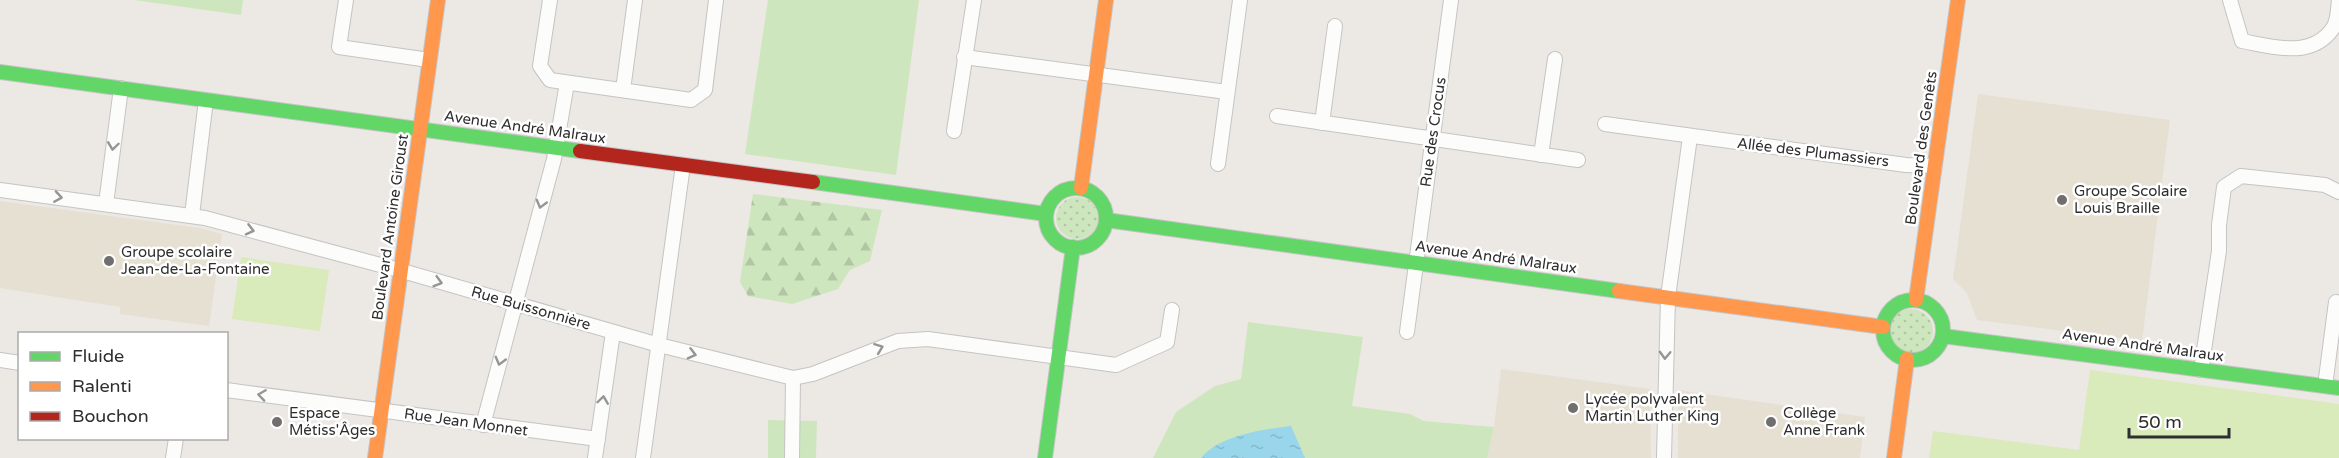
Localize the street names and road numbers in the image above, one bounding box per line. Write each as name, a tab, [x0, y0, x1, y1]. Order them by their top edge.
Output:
street label: Boulevard des Genêts	[1901, 70, 1941, 226]
street label: Rue des Crocus	[1416, 76, 1450, 188]
street label: Avenue André Malraux	[443, 107, 607, 147]
street label: Boulevard Antoine Giroust	[368, 133, 412, 321]
street label: Allée des Plumassiers	[1736, 134, 1890, 170]
street label: Avenue André Malraux	[1414, 237, 1578, 277]
street label: Rue Buissonnière	[469, 282, 593, 334]
street label: Avenue André Malraux	[2061, 325, 2225, 365]
street label: Rue Jean Monnet	[403, 404, 529, 440]

